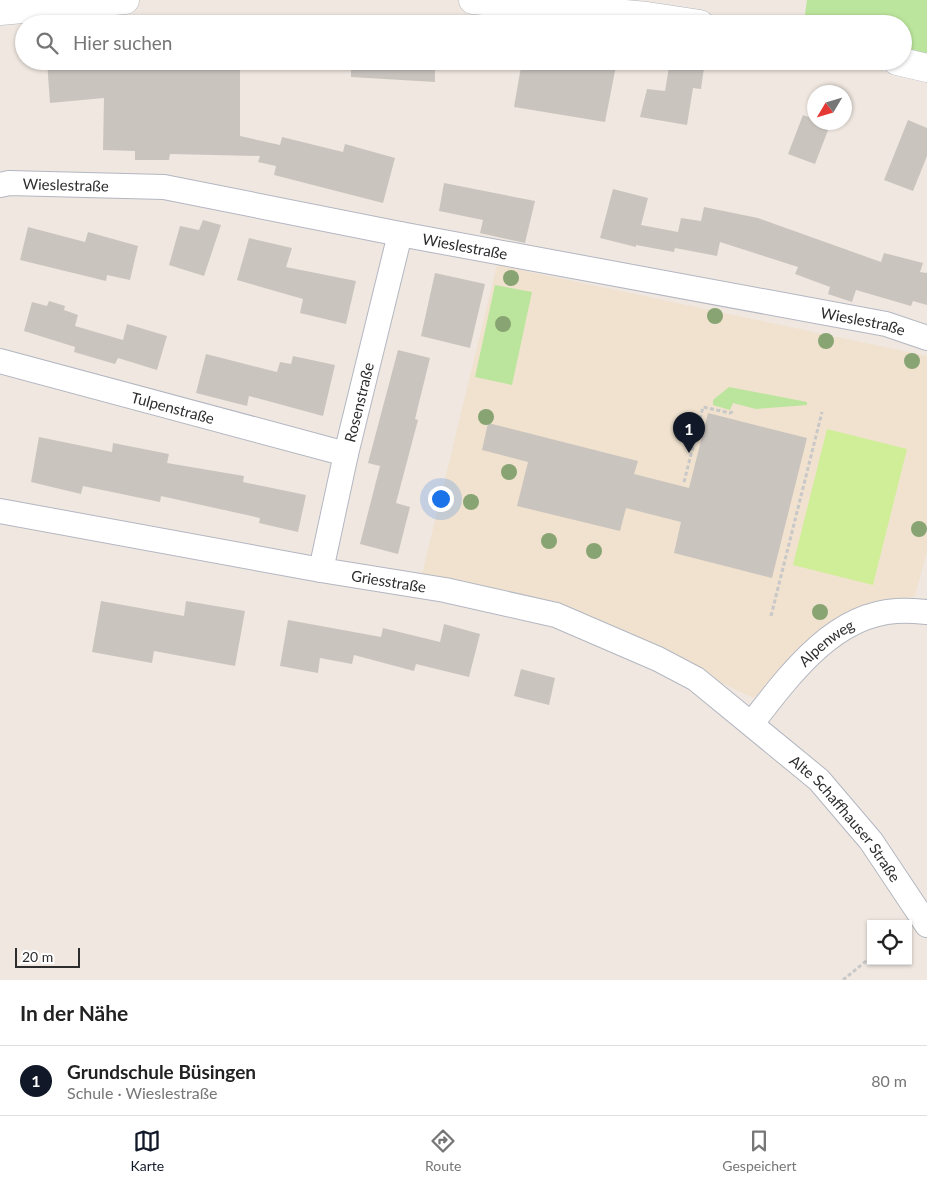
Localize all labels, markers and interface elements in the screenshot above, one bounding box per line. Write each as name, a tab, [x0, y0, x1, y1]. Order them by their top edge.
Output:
search box	[15, 15, 912, 70]
icon: search	[33, 29, 61, 57]
text: Hier suchen	[73, 31, 172, 54]
north arrow	[807, 85, 852, 130]
street label: Wieslestraße	[22, 174, 109, 195]
street label: Wieslestraße	[421, 229, 509, 263]
street label: Wieslestraße	[819, 303, 908, 339]
street label: Rosenstraße	[340, 360, 377, 444]
street label: Tulpenstraße	[129, 388, 216, 427]
pin: 1	[673, 412, 705, 453]
your location	[428, 486, 454, 512]
street label: Griesstraße	[350, 566, 428, 596]
street label: Alpenweg	[795, 615, 857, 670]
street label: Alte Schaffhauser Straße	[786, 751, 905, 885]
map controls	[867, 920, 912, 965]
button: locate	[867, 920, 912, 965]
scale bar	[15, 945, 80, 968]
text: 20 m	[22, 948, 53, 965]
text: In der Nähe	[20, 1000, 128, 1025]
text: Grundschule Büsingen	[67, 1060, 256, 1083]
text: 1	[31, 1071, 41, 1090]
text: 80 m	[871, 1071, 907, 1090]
text: Schule · Wieslestraße	[67, 1083, 217, 1102]
tab: Karte	[130, 1127, 164, 1174]
tab: Route	[425, 1127, 461, 1174]
tab: Gespeichert	[722, 1127, 797, 1174]

